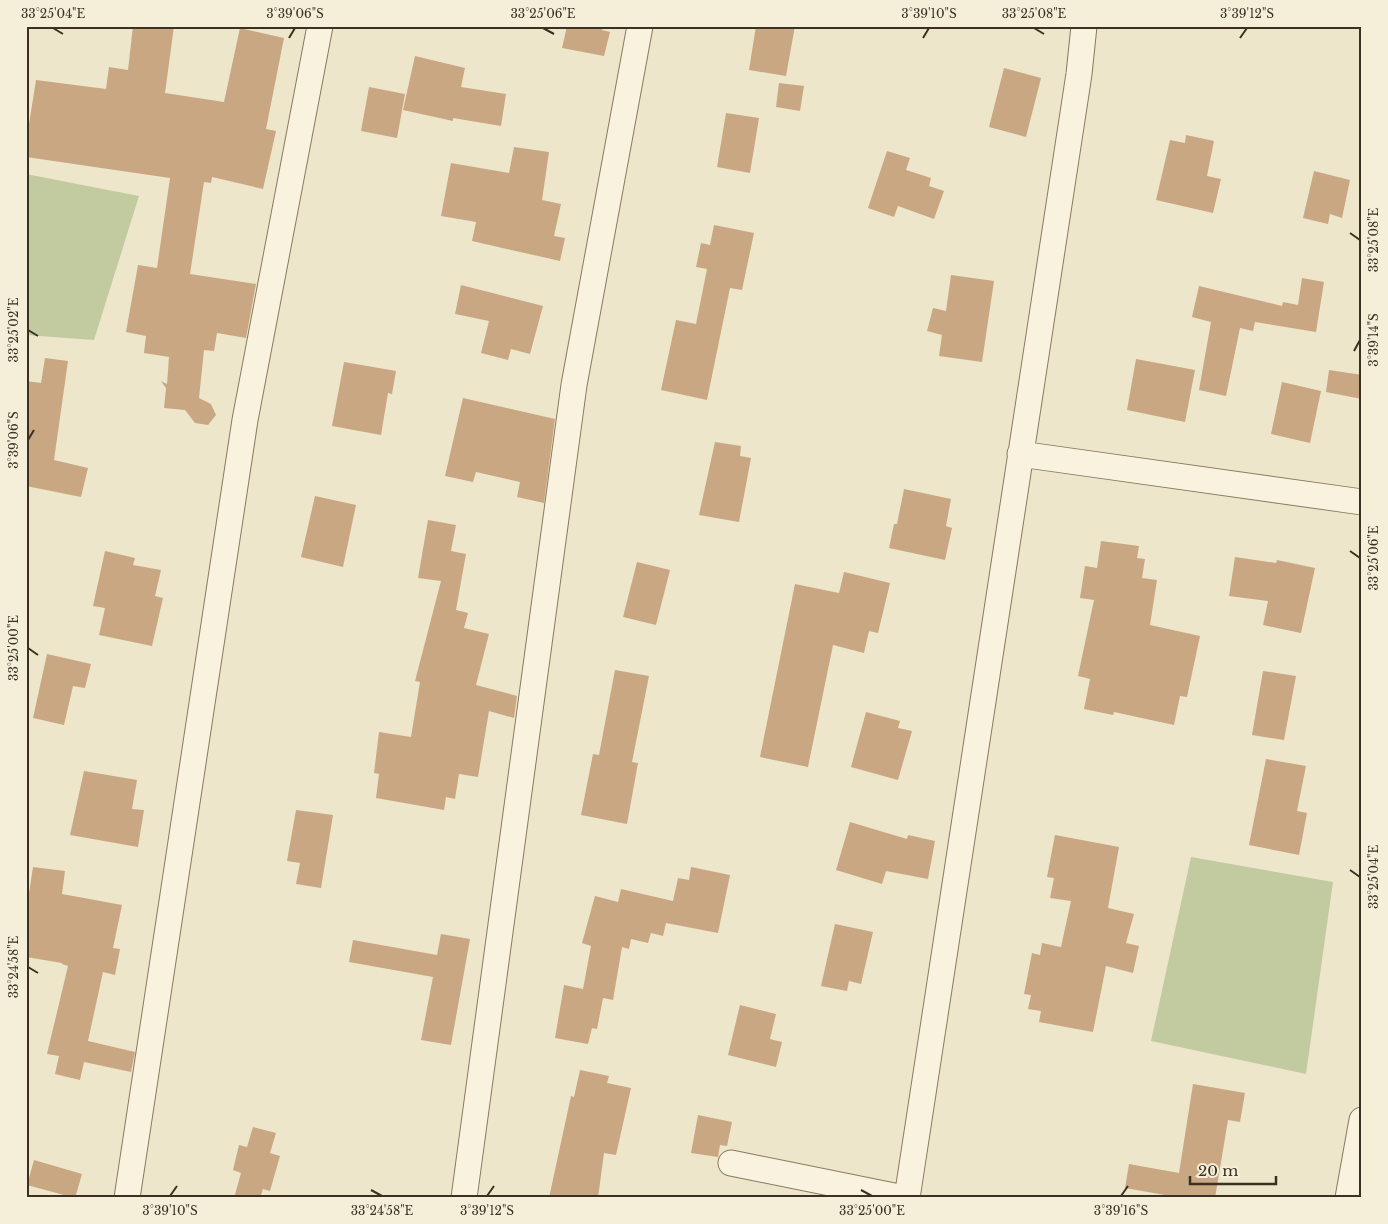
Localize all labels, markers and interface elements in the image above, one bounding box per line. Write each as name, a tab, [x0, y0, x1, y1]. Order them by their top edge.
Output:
text: 33°25'04"E	[21, 6, 85, 21]
text: 3°39'06"S	[266, 6, 324, 21]
text: 33°25'06"E	[510, 6, 576, 21]
text: 3°39'10"S	[901, 6, 957, 21]
text: 33°25'08"E	[1002, 6, 1067, 21]
text: 3°39'12"S	[1220, 6, 1274, 21]
text: 33°25'08"E	[1366, 207, 1381, 272]
text: 33°25'02"E	[6, 297, 21, 362]
text: 3°39'14"S	[1366, 313, 1381, 367]
text: 3°39'06"S	[6, 411, 21, 469]
text: 33°25'06"E	[1366, 525, 1381, 591]
text: 33°25'00"E	[6, 615, 21, 681]
text: 33°25'04"E	[1366, 845, 1381, 909]
text: 33°24'58"E	[6, 935, 21, 998]
scale bar	[1190, 1154, 1277, 1186]
text: 20 m	[1198, 1161, 1238, 1180]
text: 3°39'10"S	[142, 1203, 198, 1218]
text: 33°24'58"E	[351, 1203, 414, 1218]
text: 3°39'12"S	[460, 1203, 514, 1218]
text: 33°25'00"E	[839, 1203, 905, 1218]
text: 3°39'16"S	[1094, 1203, 1148, 1218]

